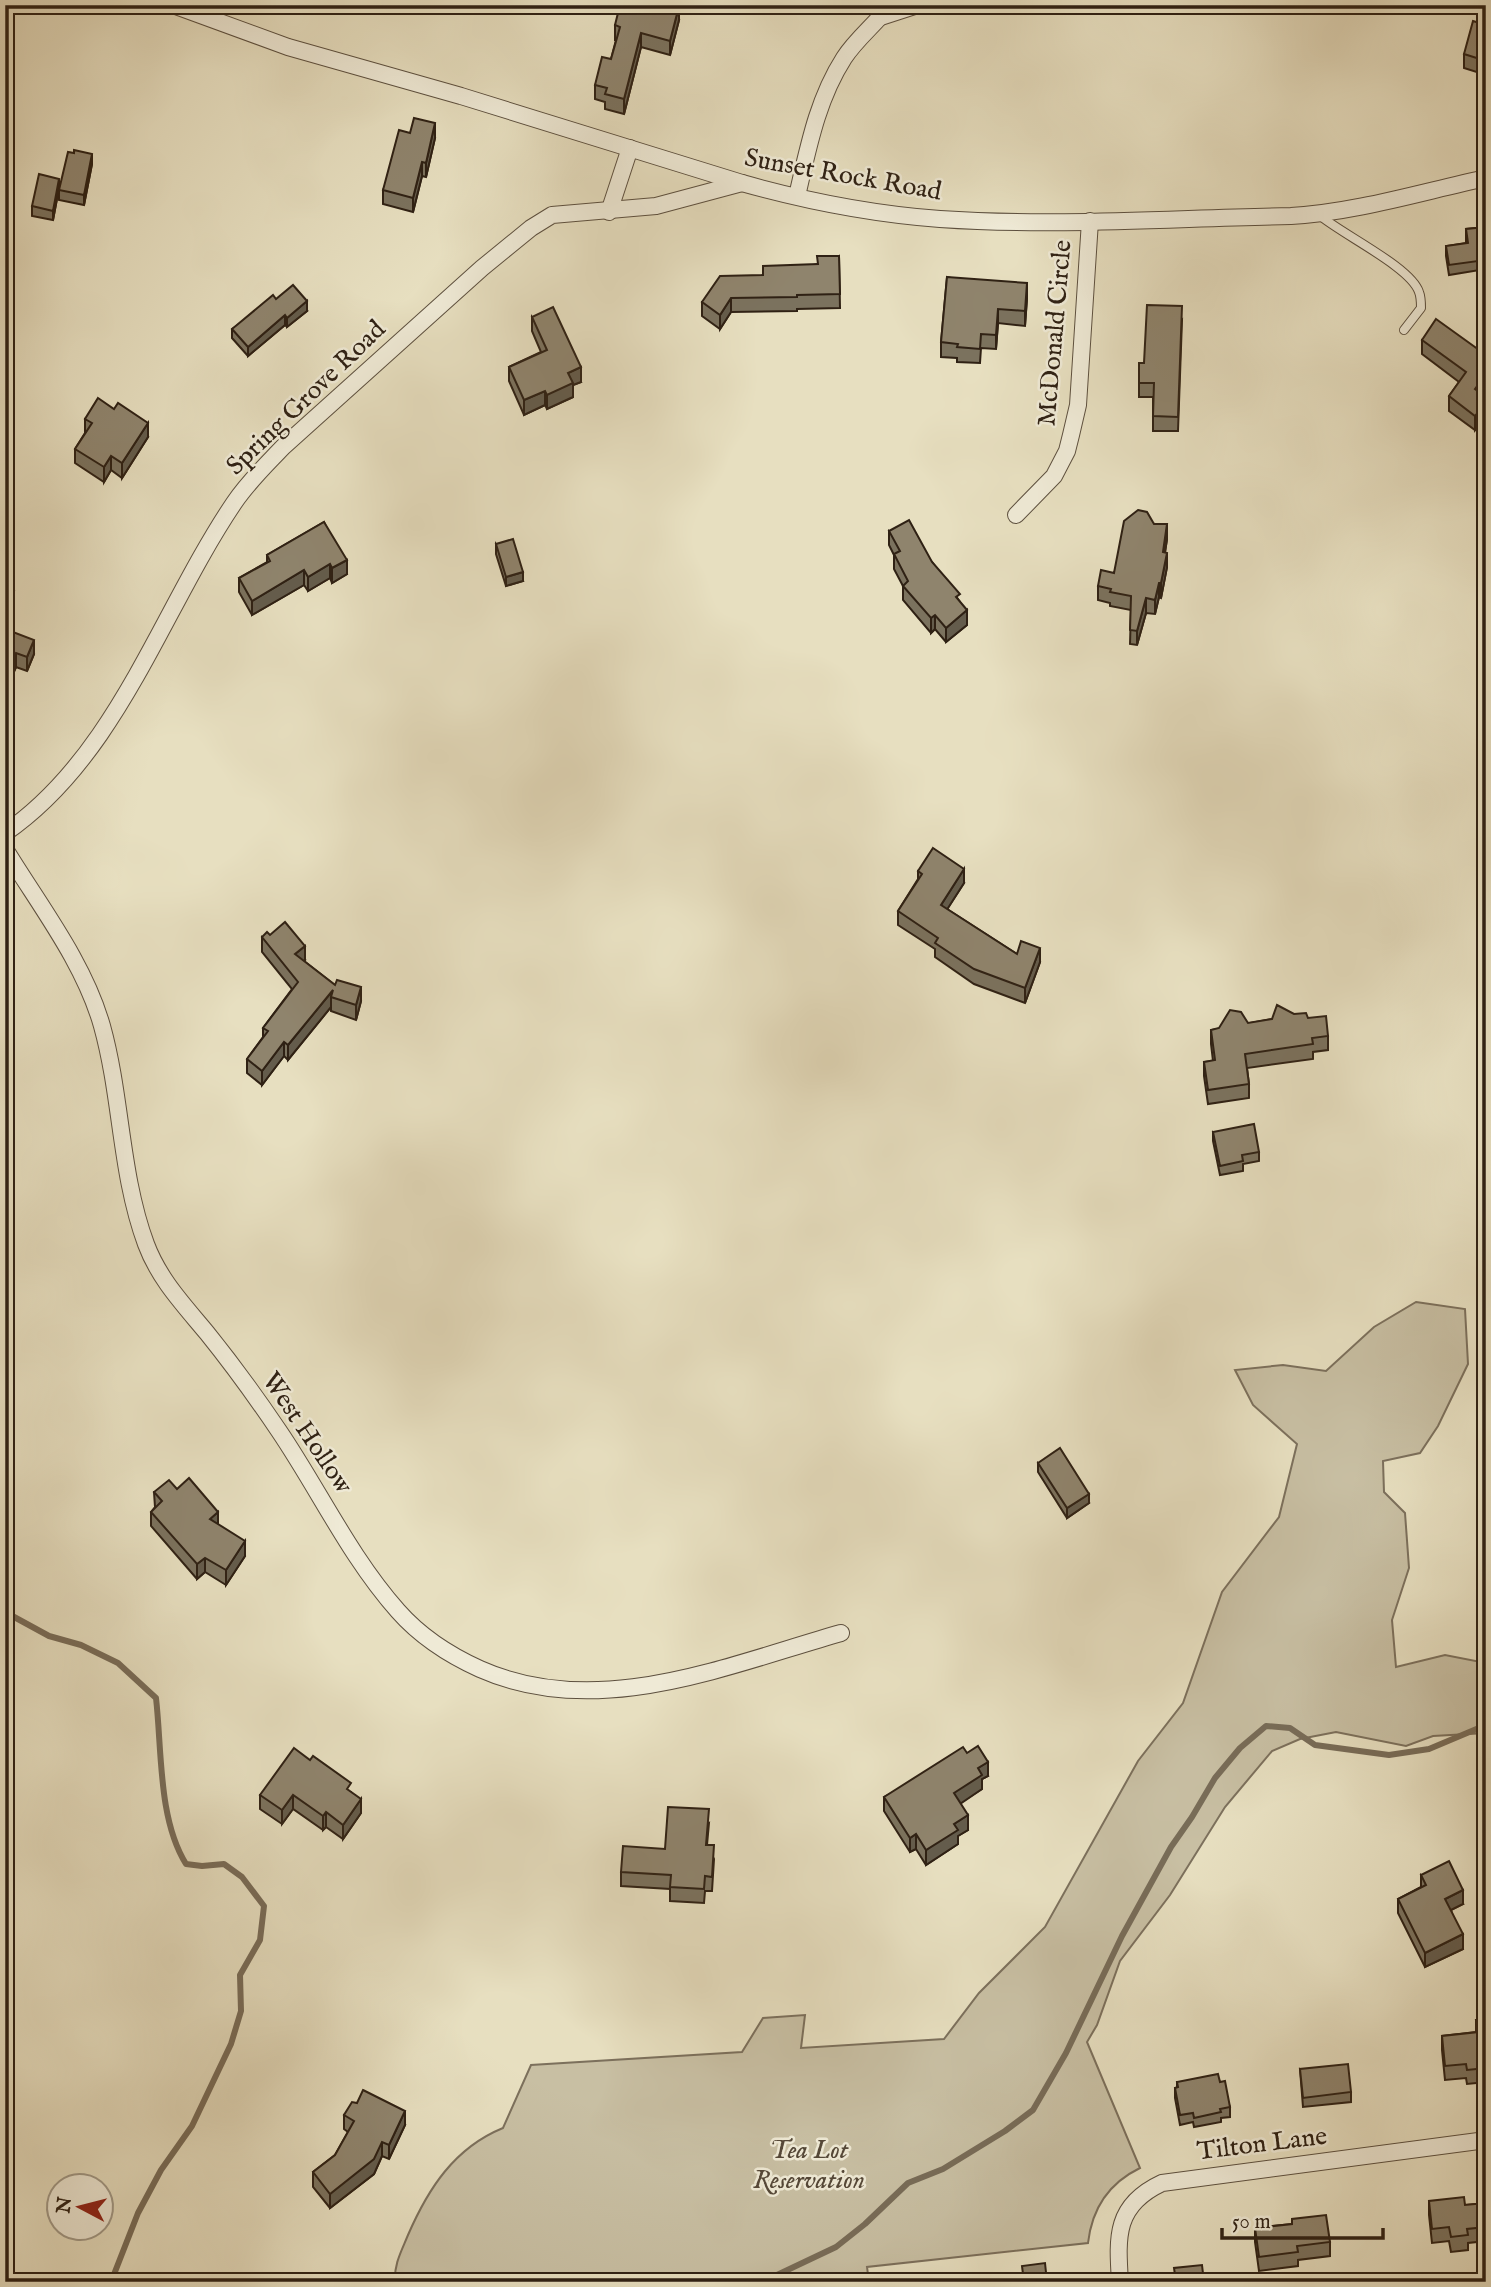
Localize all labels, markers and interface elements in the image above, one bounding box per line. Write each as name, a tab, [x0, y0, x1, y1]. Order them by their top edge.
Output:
street label: Sunset Rock Road	[742, 141, 944, 209]
street label: McDonald Circle	[1030, 238, 1080, 427]
street label: Spring Grove Road	[219, 313, 393, 483]
street label: West Hollow	[254, 1366, 360, 1501]
street label: Tilton Lane	[1195, 2120, 1329, 2168]
park label: Tea Lot Reservation	[753, 2134, 865, 2197]
north arrow	[46, 2172, 116, 2242]
text: N	[52, 2195, 78, 2216]
scale bar	[1222, 2196, 1382, 2240]
text: 50 m	[1232, 2209, 1271, 2236]

